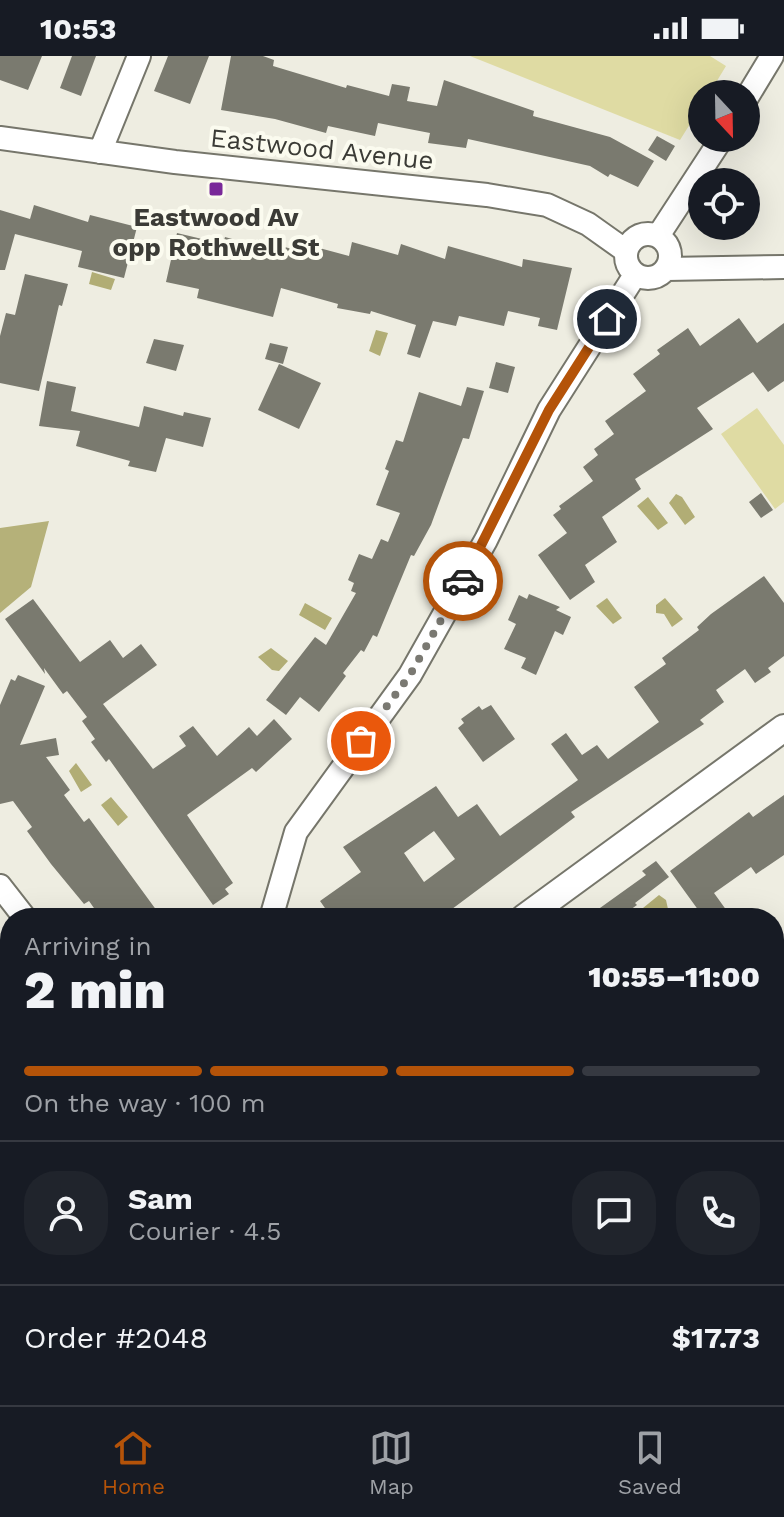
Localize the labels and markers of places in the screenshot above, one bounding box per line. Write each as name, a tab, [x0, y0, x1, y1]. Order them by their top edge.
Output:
marker: Eastwood Av opp Rothwell St	[207, 180, 225, 198]
place label: Eastwood Av opp Rothwell St	[113, 202, 320, 262]
pin	[573, 285, 641, 353]
pin	[327, 707, 395, 775]

